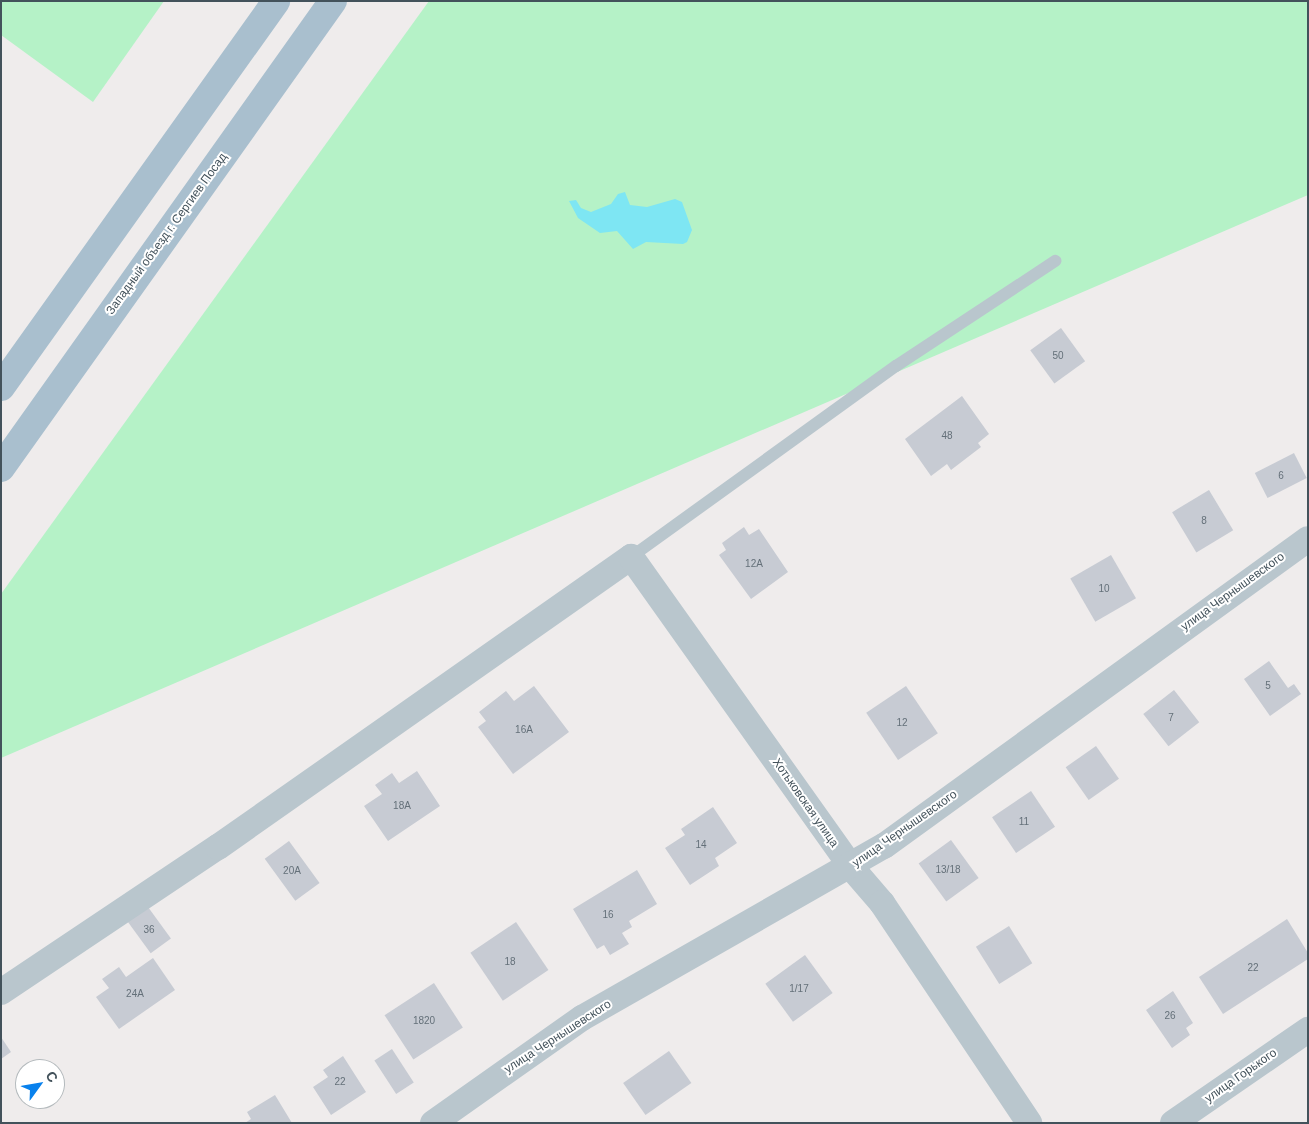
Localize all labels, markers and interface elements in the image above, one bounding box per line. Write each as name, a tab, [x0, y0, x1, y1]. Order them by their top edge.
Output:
street label: Западный объезд г. Сергиев Посад	[104, 150, 230, 318]
house number: 50	[1052, 350, 1064, 362]
house number: 48	[941, 430, 953, 442]
house number: 6	[1278, 470, 1284, 482]
house number: 8	[1201, 515, 1207, 527]
street label: улица Чернышевского	[1178, 550, 1288, 634]
house number: 12А	[745, 558, 763, 570]
house number: 10	[1098, 583, 1110, 595]
house number: 5	[1265, 680, 1271, 692]
house number: 7	[1168, 712, 1174, 724]
house number: 12	[896, 717, 908, 729]
house number: 16А	[515, 724, 533, 736]
street label: Хотьковская улица	[769, 756, 841, 850]
street label: улица Чернышевского	[850, 787, 960, 871]
house number: 18А	[393, 800, 411, 812]
house number: 11	[1019, 816, 1029, 828]
house number: 14	[695, 839, 707, 851]
house number: 13/18	[935, 864, 961, 876]
house number: 20А	[283, 865, 301, 877]
house number: 16	[602, 909, 614, 921]
house number: 36	[143, 924, 155, 936]
house number: 18	[504, 956, 516, 968]
house number: 22	[1247, 962, 1259, 974]
house number: 1/17	[789, 983, 809, 995]
house number: 24А	[126, 988, 144, 1000]
street label: улица Чернышевского	[502, 997, 614, 1077]
house number: 26	[1164, 1010, 1176, 1022]
house number: 1820	[413, 1015, 435, 1027]
street label: улица Горького	[1202, 1046, 1280, 1106]
north arrow	[15, 1059, 65, 1109]
text: С	[42, 1068, 61, 1085]
house number: 22	[334, 1076, 346, 1088]

